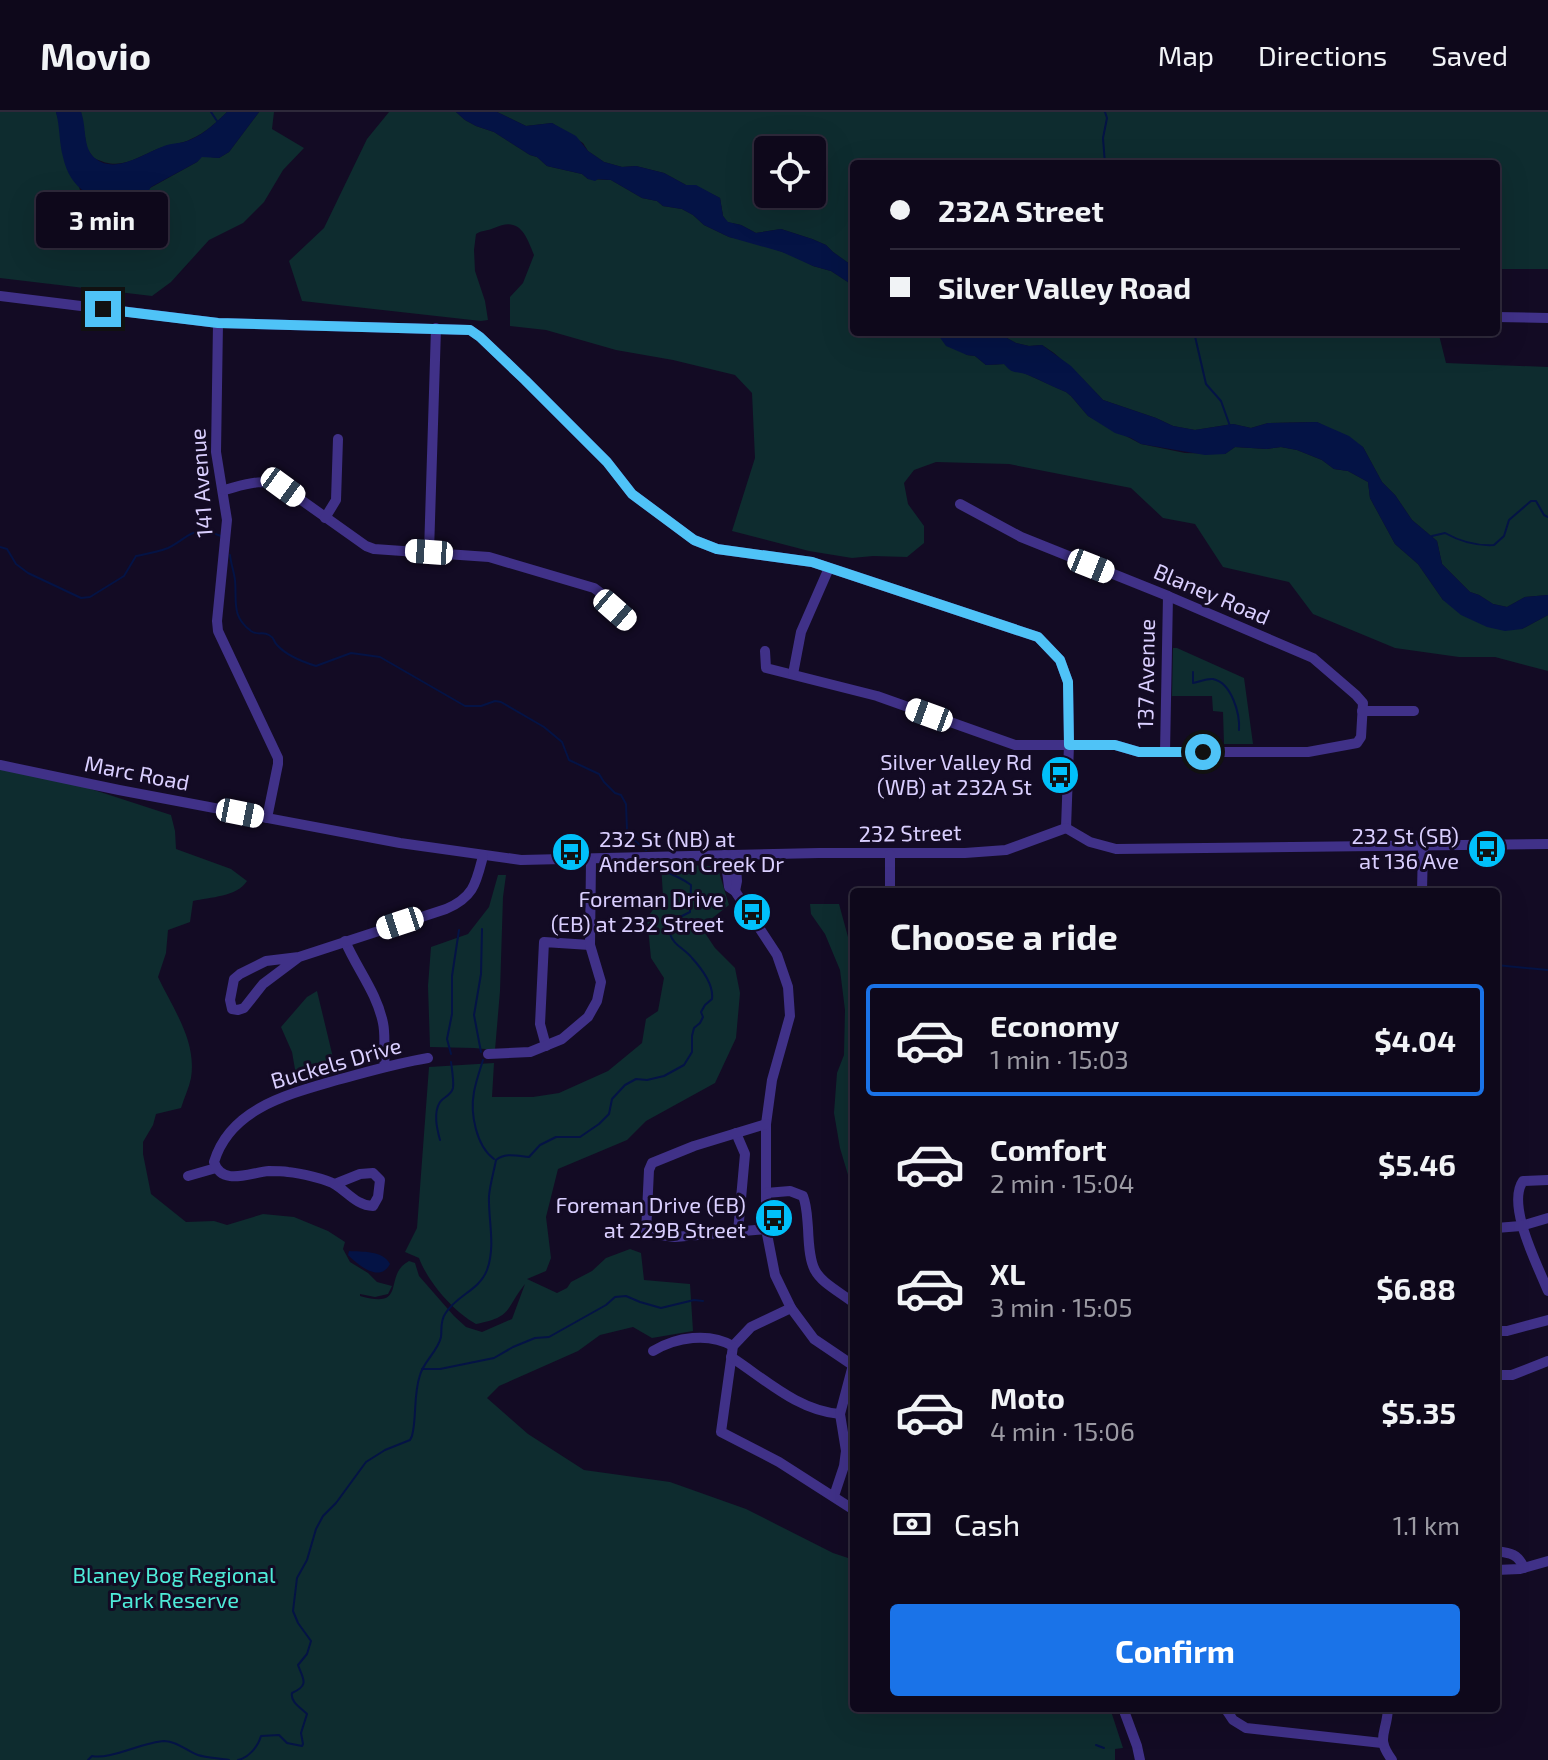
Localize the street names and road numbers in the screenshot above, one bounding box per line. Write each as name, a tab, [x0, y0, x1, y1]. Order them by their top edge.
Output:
street label: 141 Avenue	[183, 428, 217, 538]
street label: Blaney Road	[1150, 557, 1274, 629]
street label: 137 Avenue	[1131, 619, 1159, 729]
street label: Marc Road	[83, 749, 192, 795]
street label: 232 Street	[858, 818, 962, 846]
street label: Buckels Drive	[268, 1031, 404, 1093]

